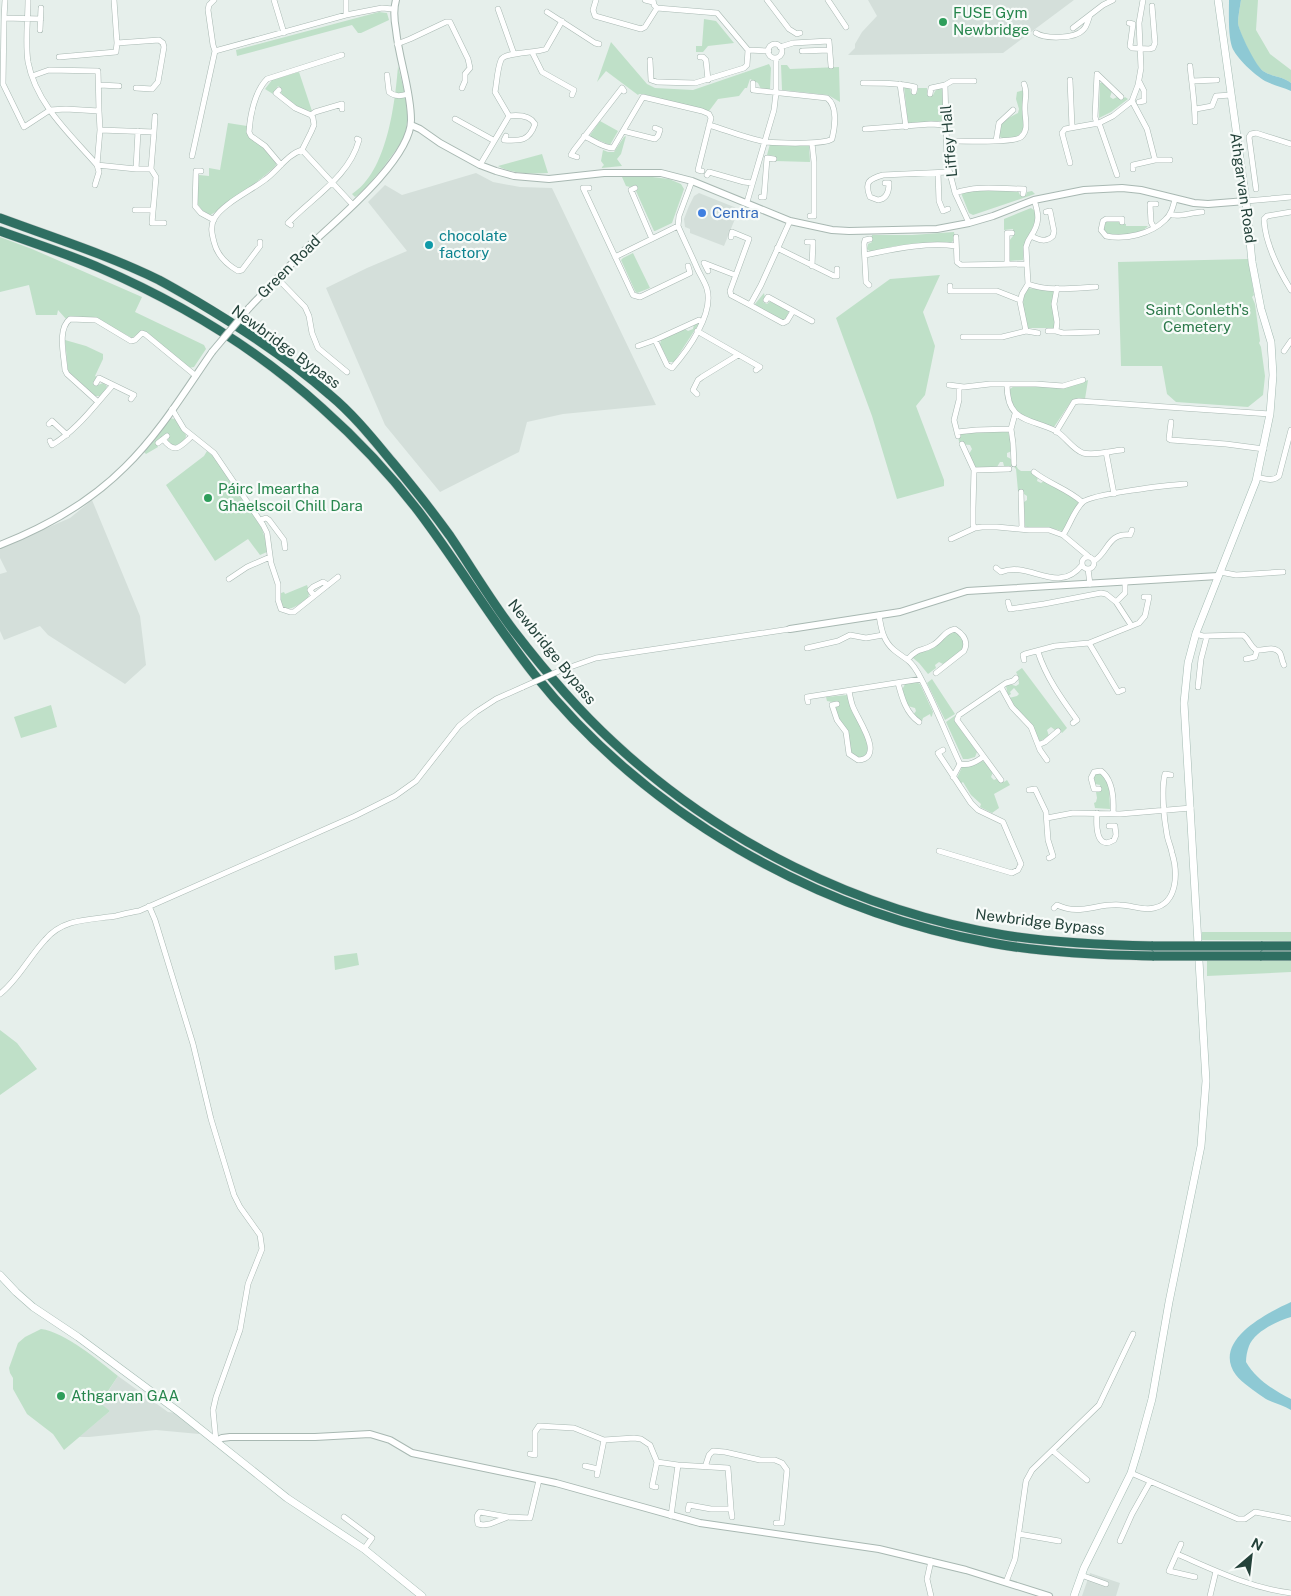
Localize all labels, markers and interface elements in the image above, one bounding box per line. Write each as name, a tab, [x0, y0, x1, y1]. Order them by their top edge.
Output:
place label: FUSE Gym Newbridge	[953, 4, 1029, 38]
marker: FUSE Gym Newbridge	[937, 16, 949, 28]
street label: Liffey Hall	[937, 104, 960, 178]
street label: Athgarvan Road	[1227, 132, 1260, 244]
place label: Centra	[712, 204, 759, 221]
marker: Centra	[696, 207, 708, 219]
place label: chocolate factory	[439, 227, 507, 261]
street label: Green Road	[254, 232, 323, 301]
marker: chocolate factory	[423, 239, 435, 251]
street label: Newbridge Bypass	[229, 301, 344, 392]
park label: Saint Conleth's Cemetery	[1145, 301, 1249, 335]
place label: Páirc Imeartha Ghaelscoil Chill Dara	[218, 480, 363, 514]
marker: Páirc Imeartha Ghaelscoil Chill Dara	[202, 492, 214, 504]
street label: Newbridge Bypass	[505, 596, 600, 708]
street label: Newbridge Bypass	[974, 905, 1106, 938]
place label: Athgarvan GAA	[71, 1387, 180, 1404]
marker: Athgarvan GAA	[55, 1390, 67, 1402]
north arrow	[1226, 1531, 1276, 1581]
text: N	[1249, 1535, 1266, 1554]

